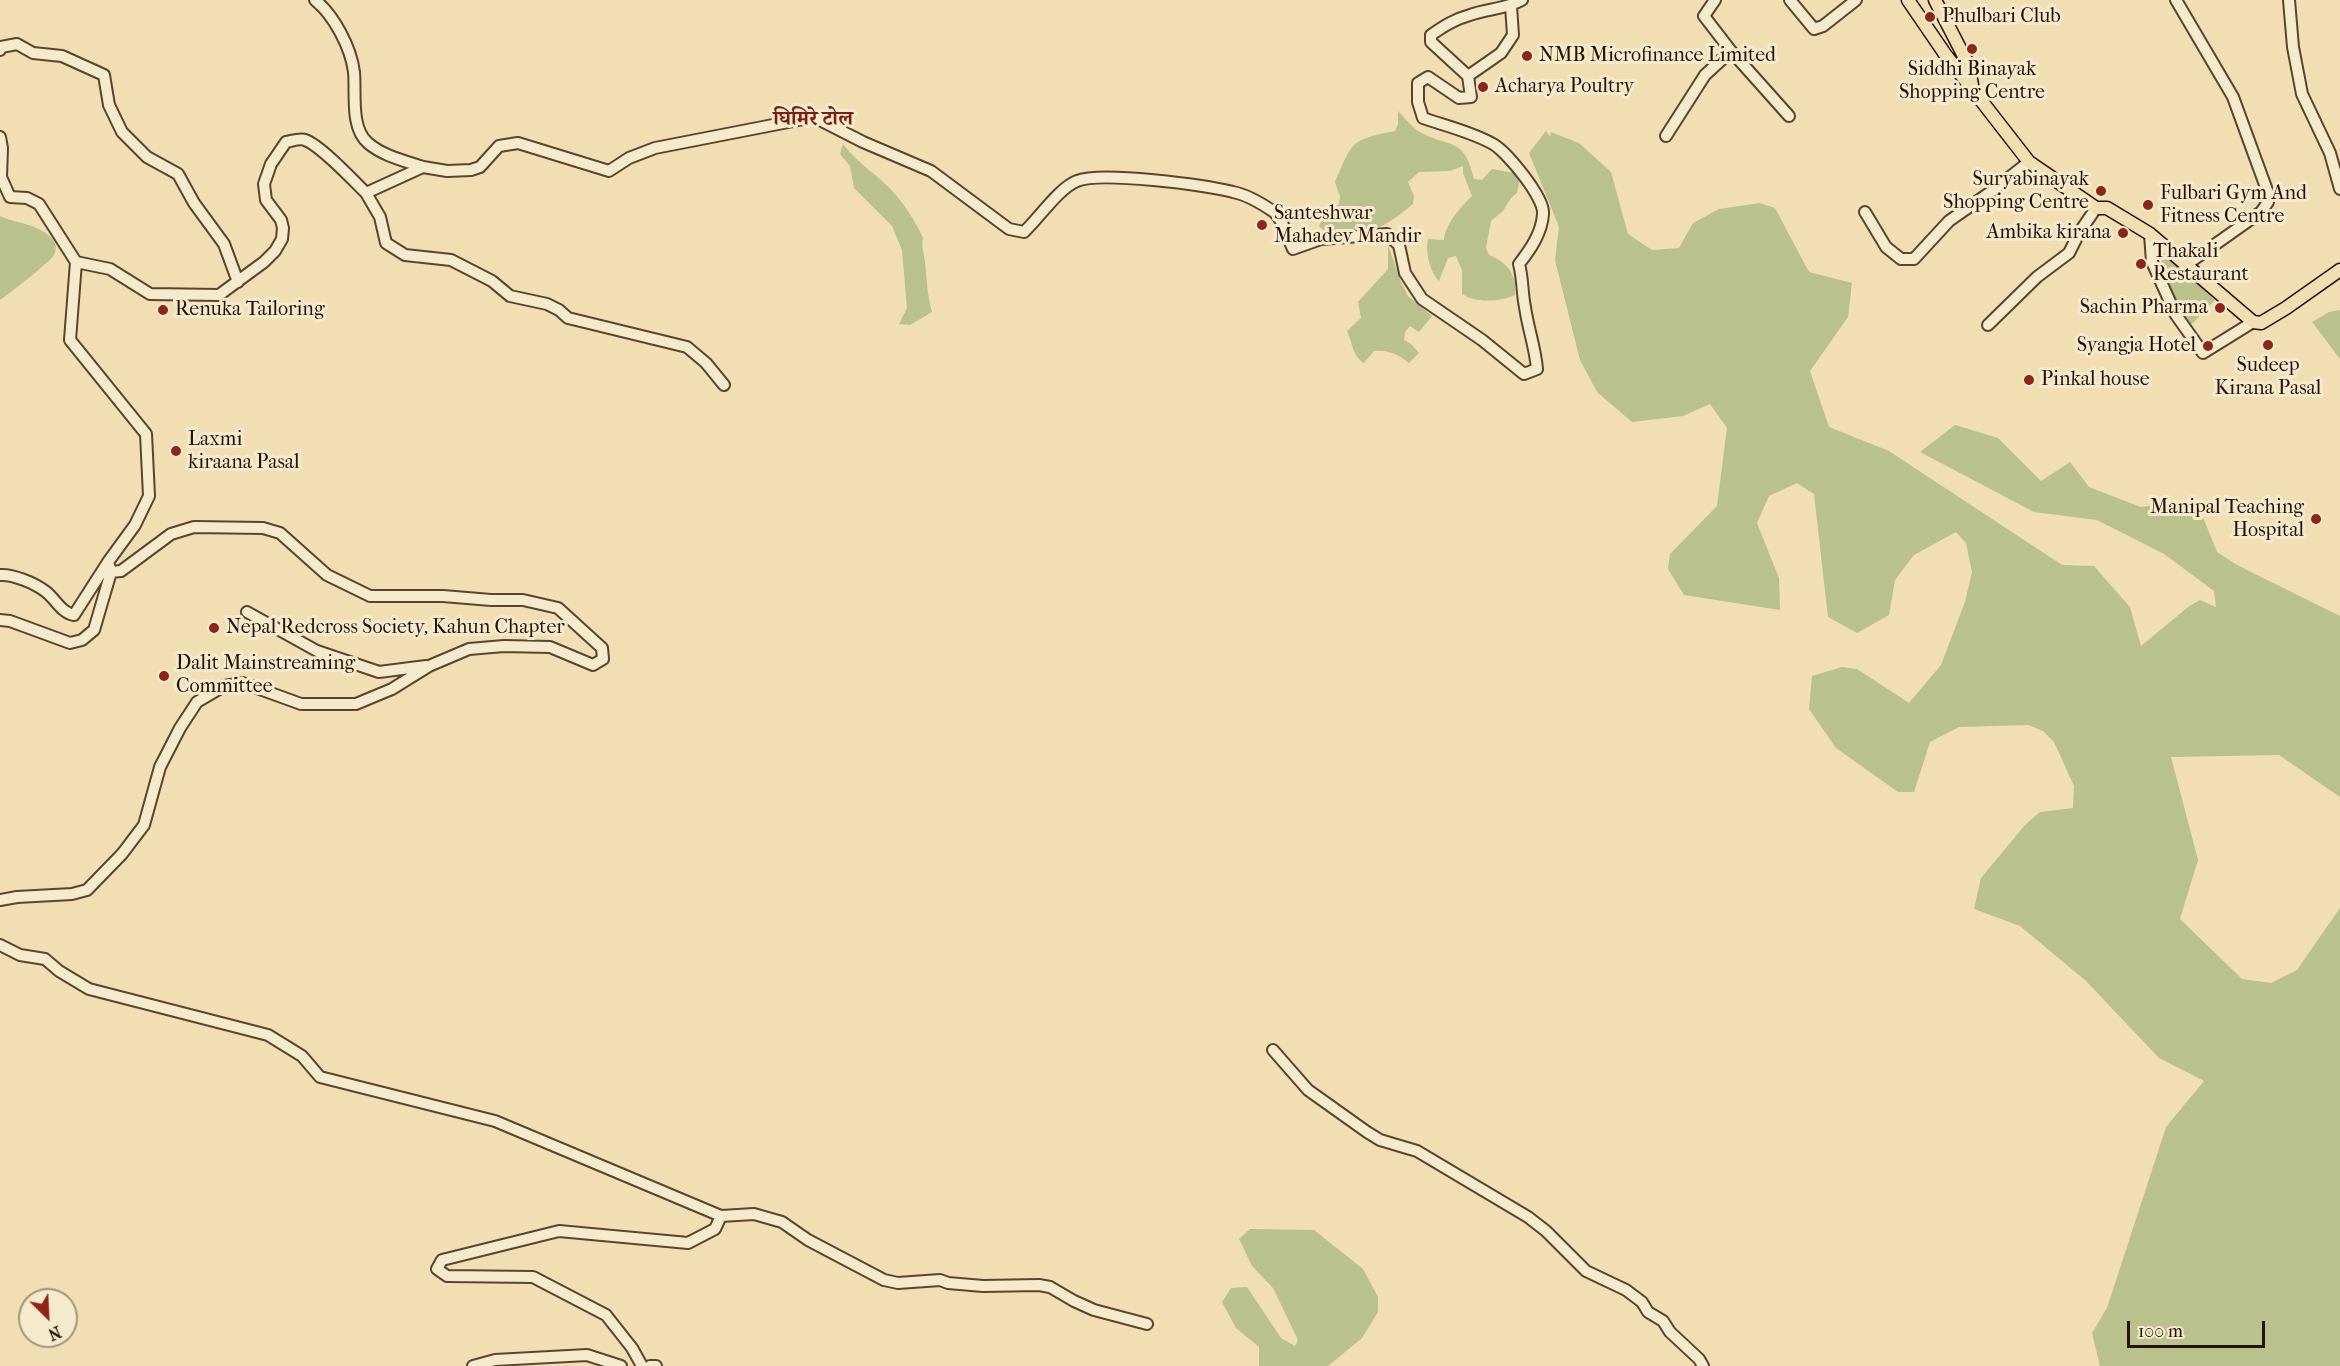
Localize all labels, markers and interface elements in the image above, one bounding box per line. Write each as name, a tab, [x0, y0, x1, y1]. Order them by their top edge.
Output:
place label: Phulbari Club	[1942, 5, 2061, 29]
marker: Phulbari Club	[1923, 10, 1937, 24]
marker: Siddhi Binayak Shopping Centre	[1965, 42, 1979, 56]
place label: NMB Microfinance Limited	[1539, 44, 1776, 68]
marker: NMB Microfinance Limited	[1520, 49, 1534, 63]
place label: Siddhi Binayak Shopping Centre	[1899, 58, 2045, 105]
place label: Acharya Poultry	[1495, 75, 1634, 99]
marker: Acharya Poultry	[1476, 80, 1490, 94]
district label: घिमिरे टोल	[773, 107, 853, 133]
place label: Suryabinayak Shopping Centre	[1943, 168, 2089, 215]
place label: Fulbari Gym And Fitness Centre	[2160, 182, 2307, 229]
marker: Suryabinayak Shopping Centre	[2094, 184, 2108, 198]
marker: Fulbari Gym And Fitness Centre	[2141, 198, 2155, 212]
place label: Santeshwar Mahadev Mandir	[1274, 202, 1421, 249]
marker: Santeshwar Mahadev Mandir	[1255, 218, 1269, 232]
place label: Ambika kirana	[1987, 221, 2111, 245]
marker: Ambika kirana	[2116, 226, 2130, 240]
place label: Thakali Restaurant	[2153, 240, 2249, 287]
marker: Thakali Restaurant	[2134, 257, 2148, 271]
place label: Sachin Pharma	[2080, 296, 2208, 320]
place label: Renuka Tailoring	[175, 298, 325, 322]
marker: Sachin Pharma	[2213, 301, 2227, 315]
marker: Renuka Tailoring	[156, 303, 170, 317]
place label: Syangja Hotel	[2077, 334, 2196, 358]
marker: Sudeep Kirana Pasal	[2261, 338, 2275, 352]
marker: Syangja Hotel	[2201, 339, 2215, 353]
place label: Sudeep Kirana Pasal	[2215, 354, 2321, 401]
place label: Pinkal house	[2041, 368, 2150, 392]
marker: Pinkal house	[2022, 373, 2036, 387]
place label: Laxmi kiraana Pasal	[188, 428, 300, 475]
marker: Laxmi kiraana Pasal	[169, 444, 183, 458]
place label: Manipal Teaching Hospital	[2150, 496, 2304, 543]
marker: Manipal Teaching Hospital	[2309, 512, 2323, 526]
place label: Nepal Redcross Society, Kahun Chapter	[226, 616, 565, 640]
marker: Nepal Redcross Society, Kahun Chapter	[207, 621, 221, 635]
place label: Dalit Mainstreaming Committee	[176, 652, 355, 699]
marker: Dalit Mainstreaming Committee	[157, 669, 171, 683]
north arrow	[18, 1288, 78, 1348]
scale bar	[2130, 1309, 2268, 1347]
text: 100 m	[2138, 1321, 2183, 1342]
text: N	[45, 1322, 64, 1344]

